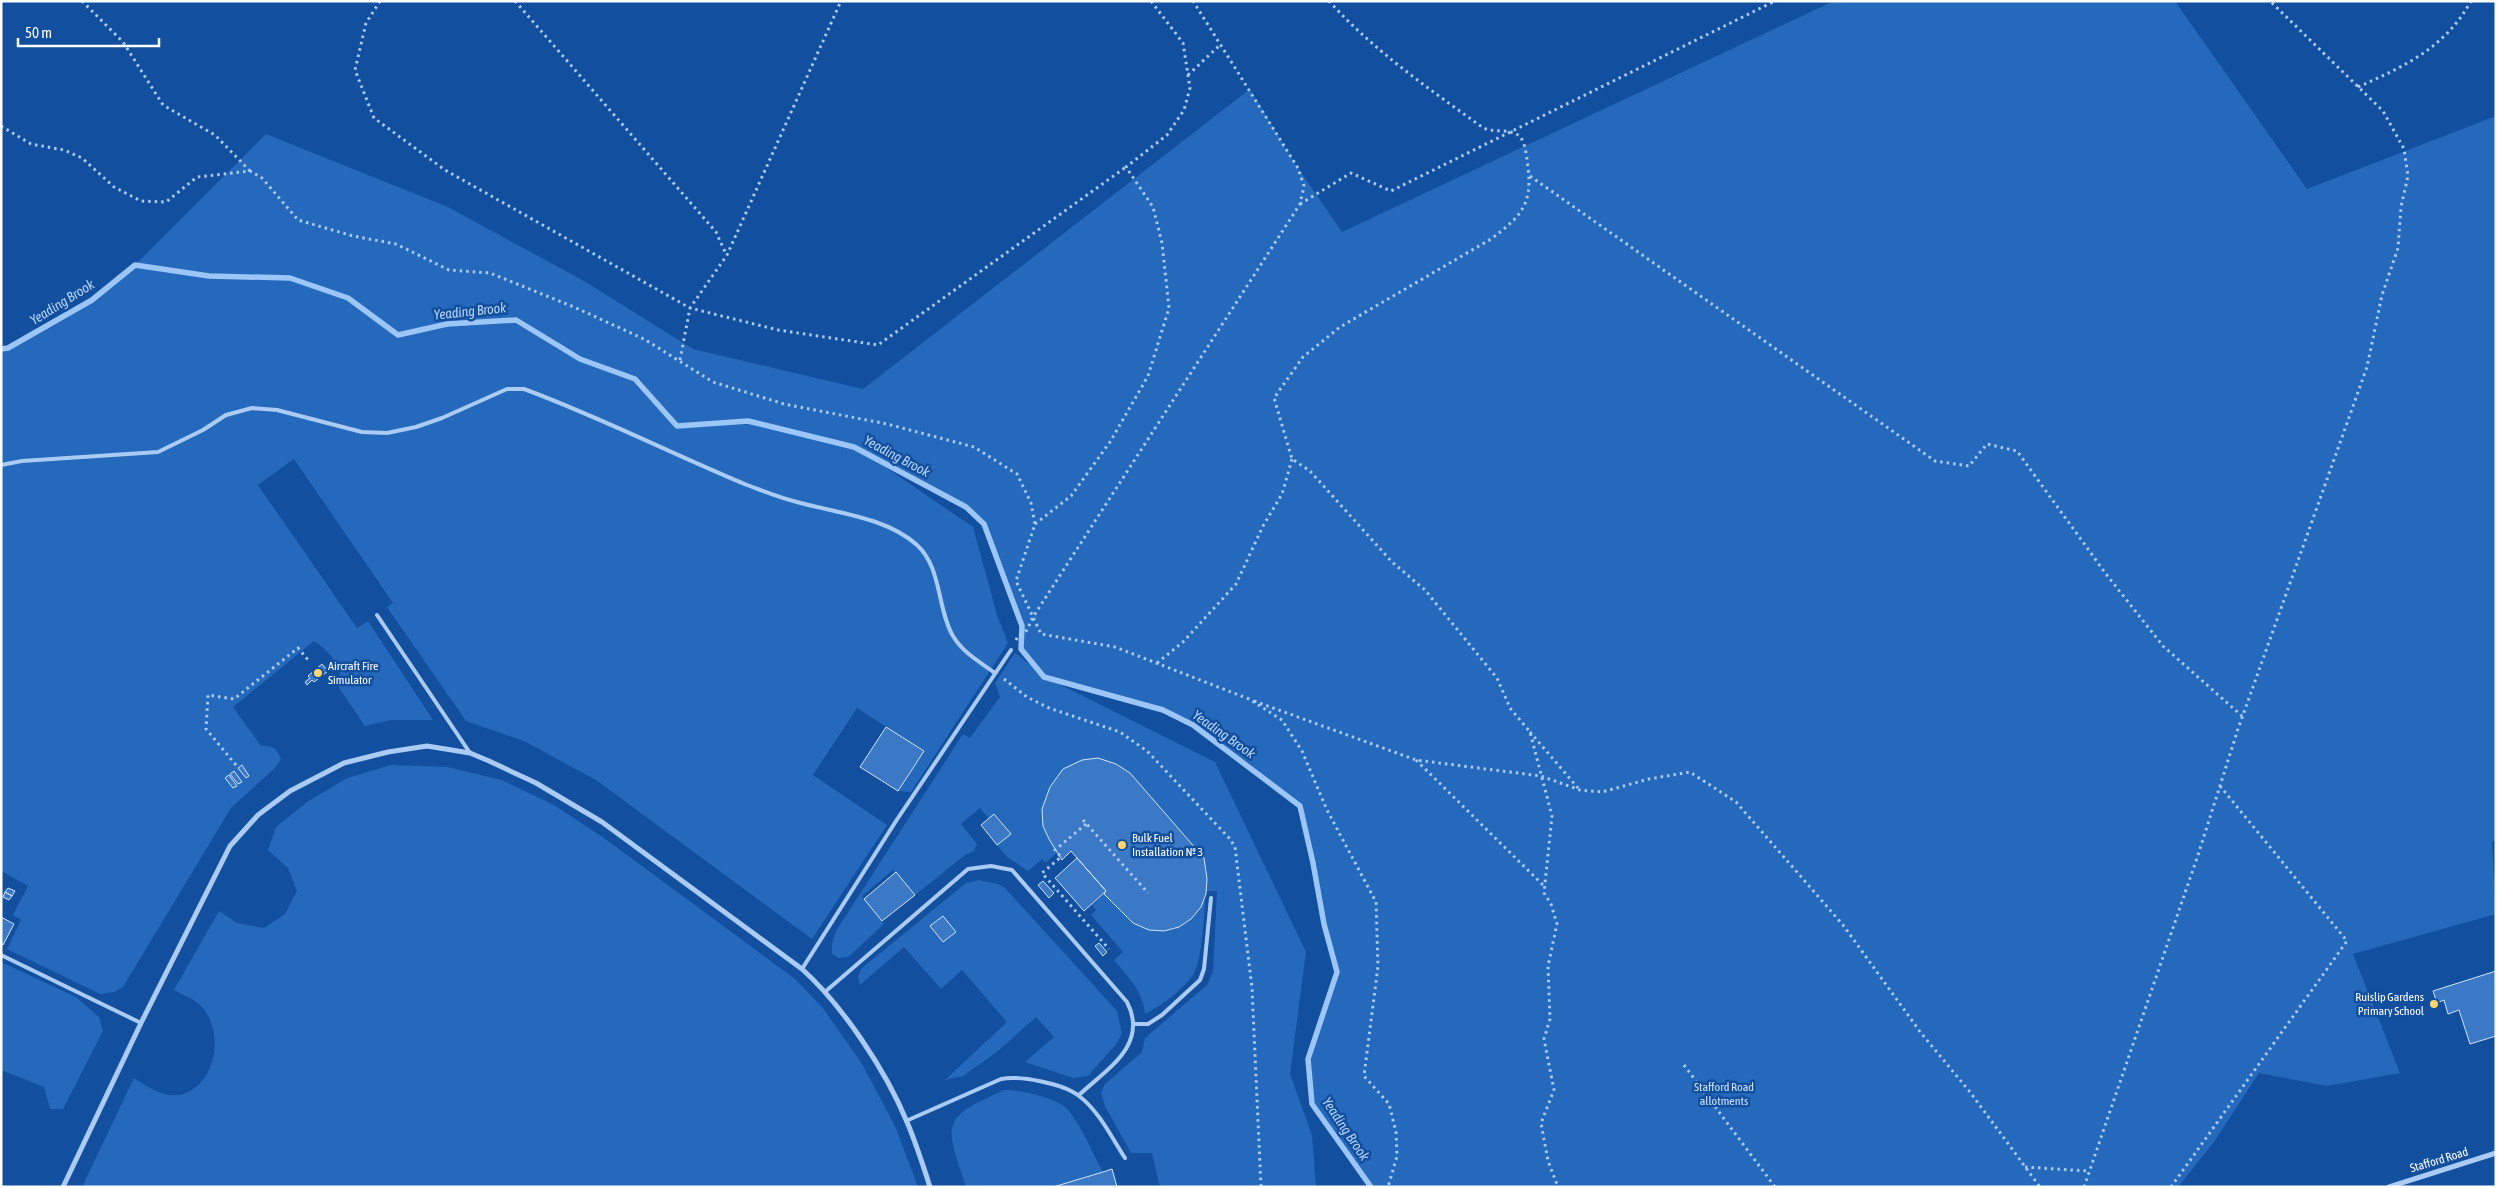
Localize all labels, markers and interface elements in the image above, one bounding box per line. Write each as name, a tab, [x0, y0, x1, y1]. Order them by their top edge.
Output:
scale bar	[18, 15, 159, 47]
text: 50 m	[25, 24, 52, 41]
water label: Yeading Brook	[27, 275, 98, 328]
water label: Yeading Brook	[433, 299, 508, 323]
water label: Yeading Brook	[861, 432, 934, 481]
place label: Aircraft Fire Simulator	[328, 659, 379, 687]
marker: Aircraft Fire Simulator	[312, 667, 324, 679]
water label: Yeading Brook	[1190, 707, 1259, 762]
place label: Bulk Fuel Installation № 3	[1132, 831, 1203, 859]
marker: Bulk Fuel Installation № 3	[1116, 839, 1128, 851]
place label: Ruislip Gardens Primary School	[2355, 990, 2425, 1018]
marker: Ruislip Gardens Primary School	[2428, 998, 2440, 1010]
park label: Stafford Road allotments	[1694, 1080, 1754, 1108]
water label: Yeading Brook	[1319, 1094, 1373, 1164]
street label: Stafford Road	[2408, 1145, 2470, 1175]

